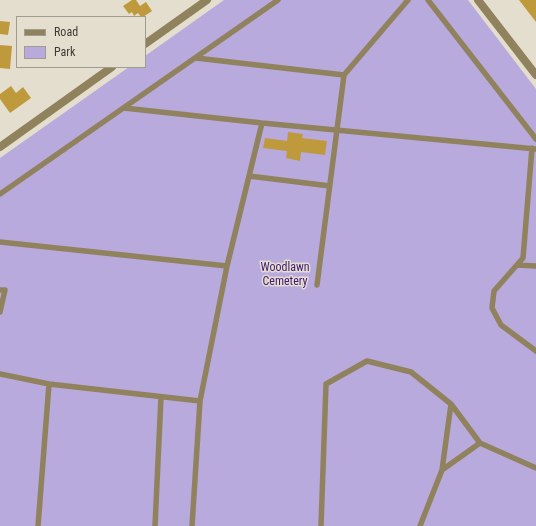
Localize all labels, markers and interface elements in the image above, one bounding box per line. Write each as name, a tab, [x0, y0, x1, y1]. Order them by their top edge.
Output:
legend	[16, 16, 146, 68]
text: Road	[54, 25, 78, 39]
text: Park	[54, 45, 75, 59]
park label: Woodlawn Cemetery	[260, 261, 310, 289]

